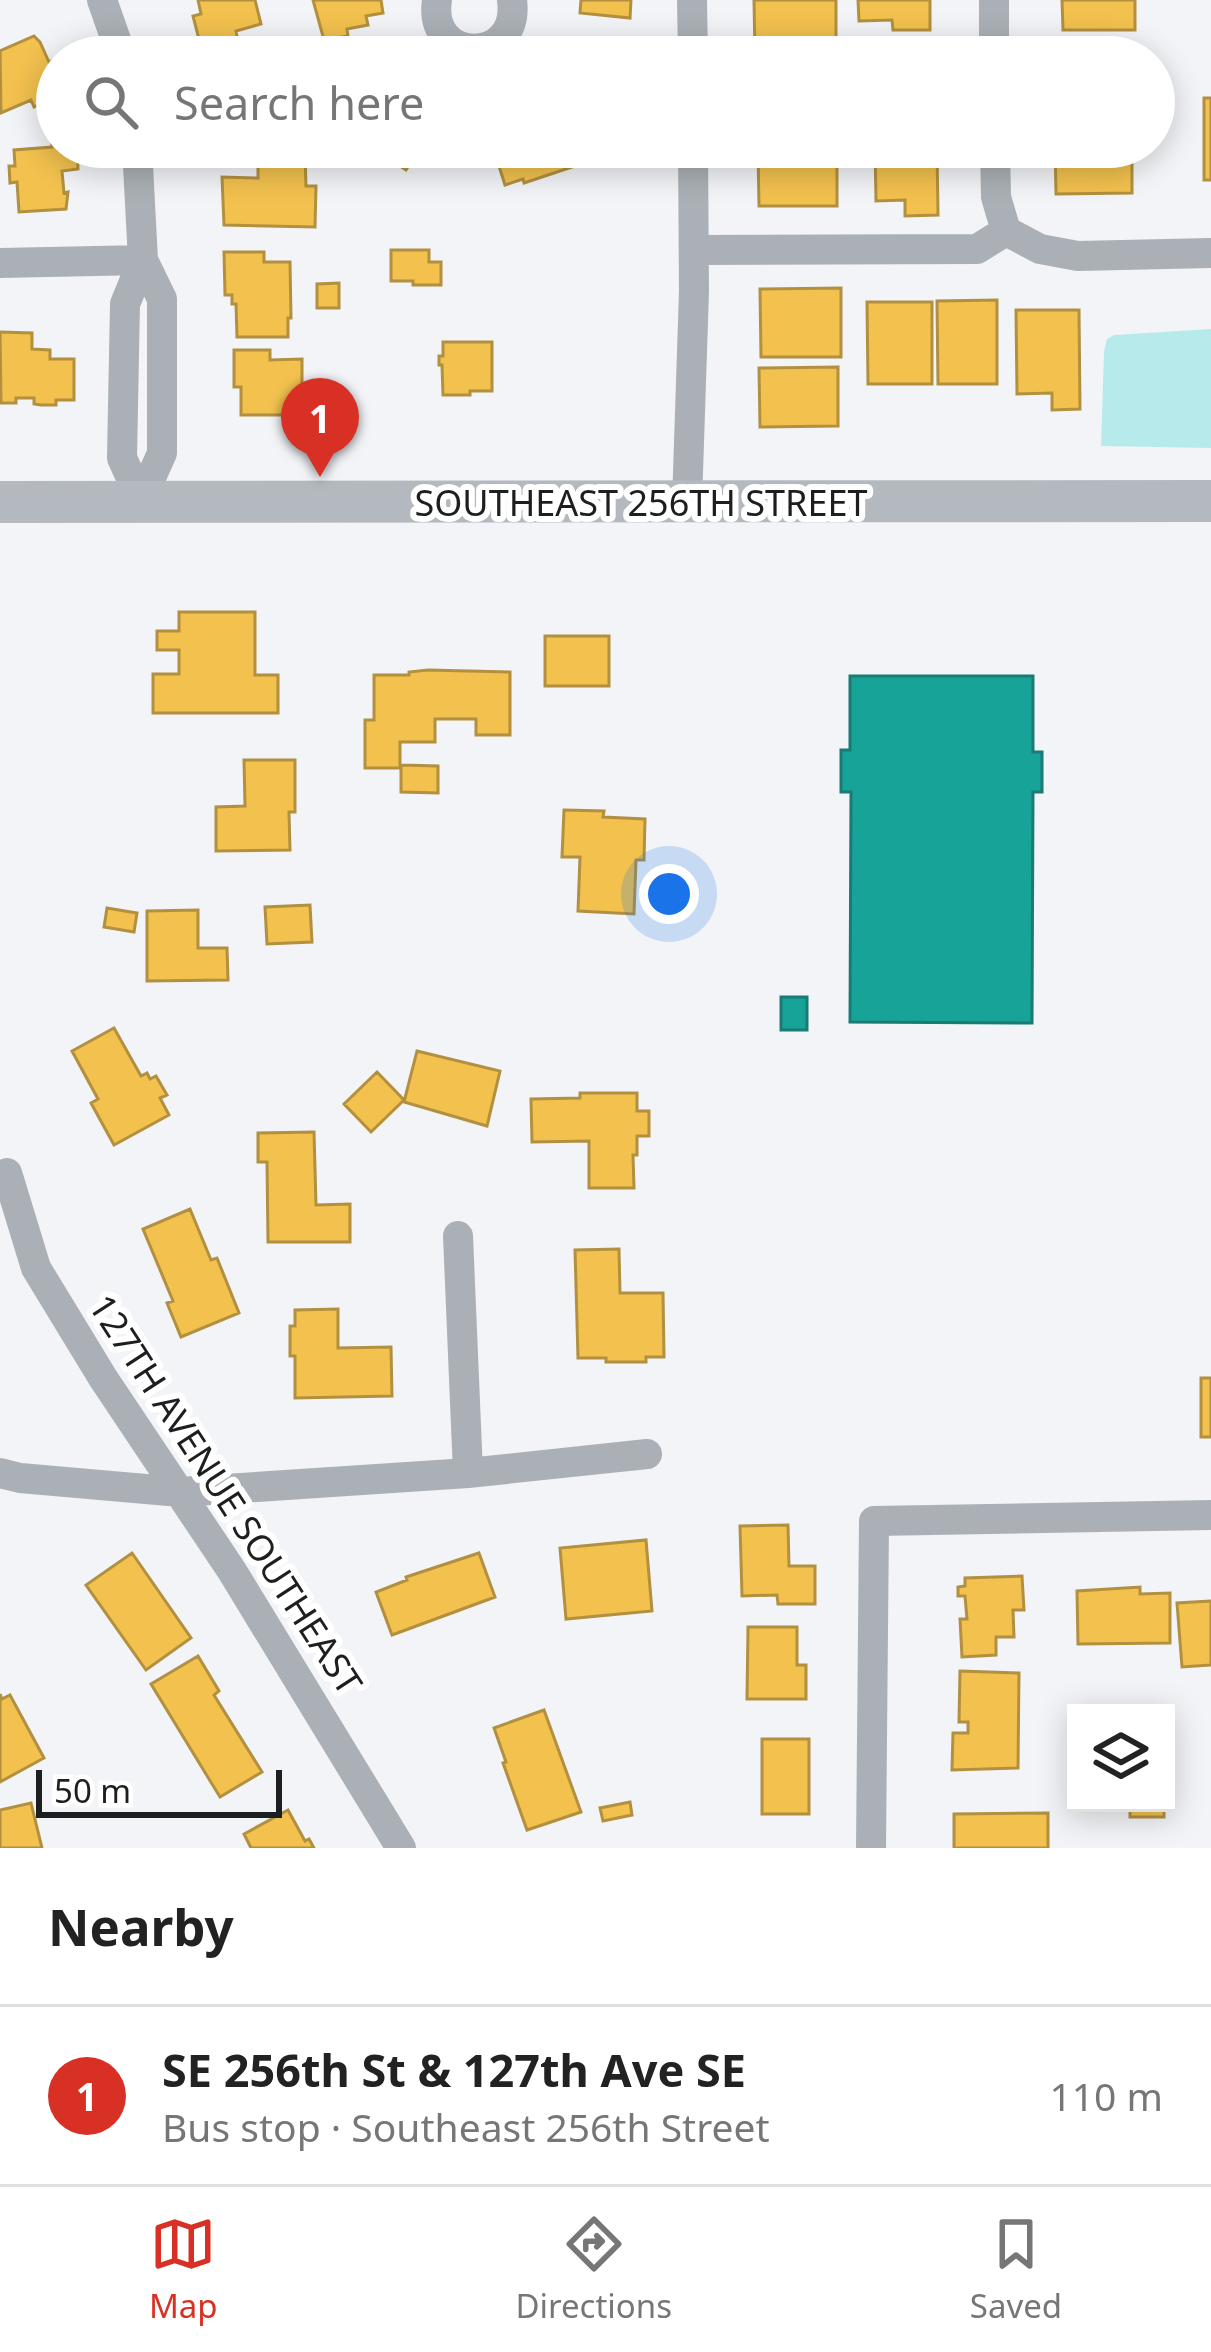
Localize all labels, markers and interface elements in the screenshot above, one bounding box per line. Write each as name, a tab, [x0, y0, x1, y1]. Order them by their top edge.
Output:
search box	[36, 36, 1175, 168]
icon: search	[78, 69, 144, 135]
text: Search here	[174, 72, 424, 133]
pin: 1	[281, 378, 359, 477]
street label: SOUTHEAST 256TH STREET	[414, 478, 868, 527]
your location	[639, 864, 699, 924]
street label: 127TH AVENUE SOUTHEAST	[78, 1285, 374, 1703]
map controls	[1067, 1704, 1175, 1812]
button: layers	[1067, 1704, 1175, 1812]
scale bar	[36, 1764, 282, 1817]
text: 50 m	[54, 1768, 131, 1813]
text: Nearby	[48, 1891, 234, 1961]
text: SE 256th St & 127th Ave SE	[162, 2039, 746, 2100]
text: 1	[76, 2069, 98, 2122]
text: 110 m	[1049, 2069, 1163, 2122]
text: Bus stop · Southeast 256th Street	[162, 2100, 770, 2153]
tab: Map	[149, 2211, 218, 2328]
tab: Directions	[515, 2211, 672, 2328]
tab: Saved	[970, 2211, 1062, 2328]

